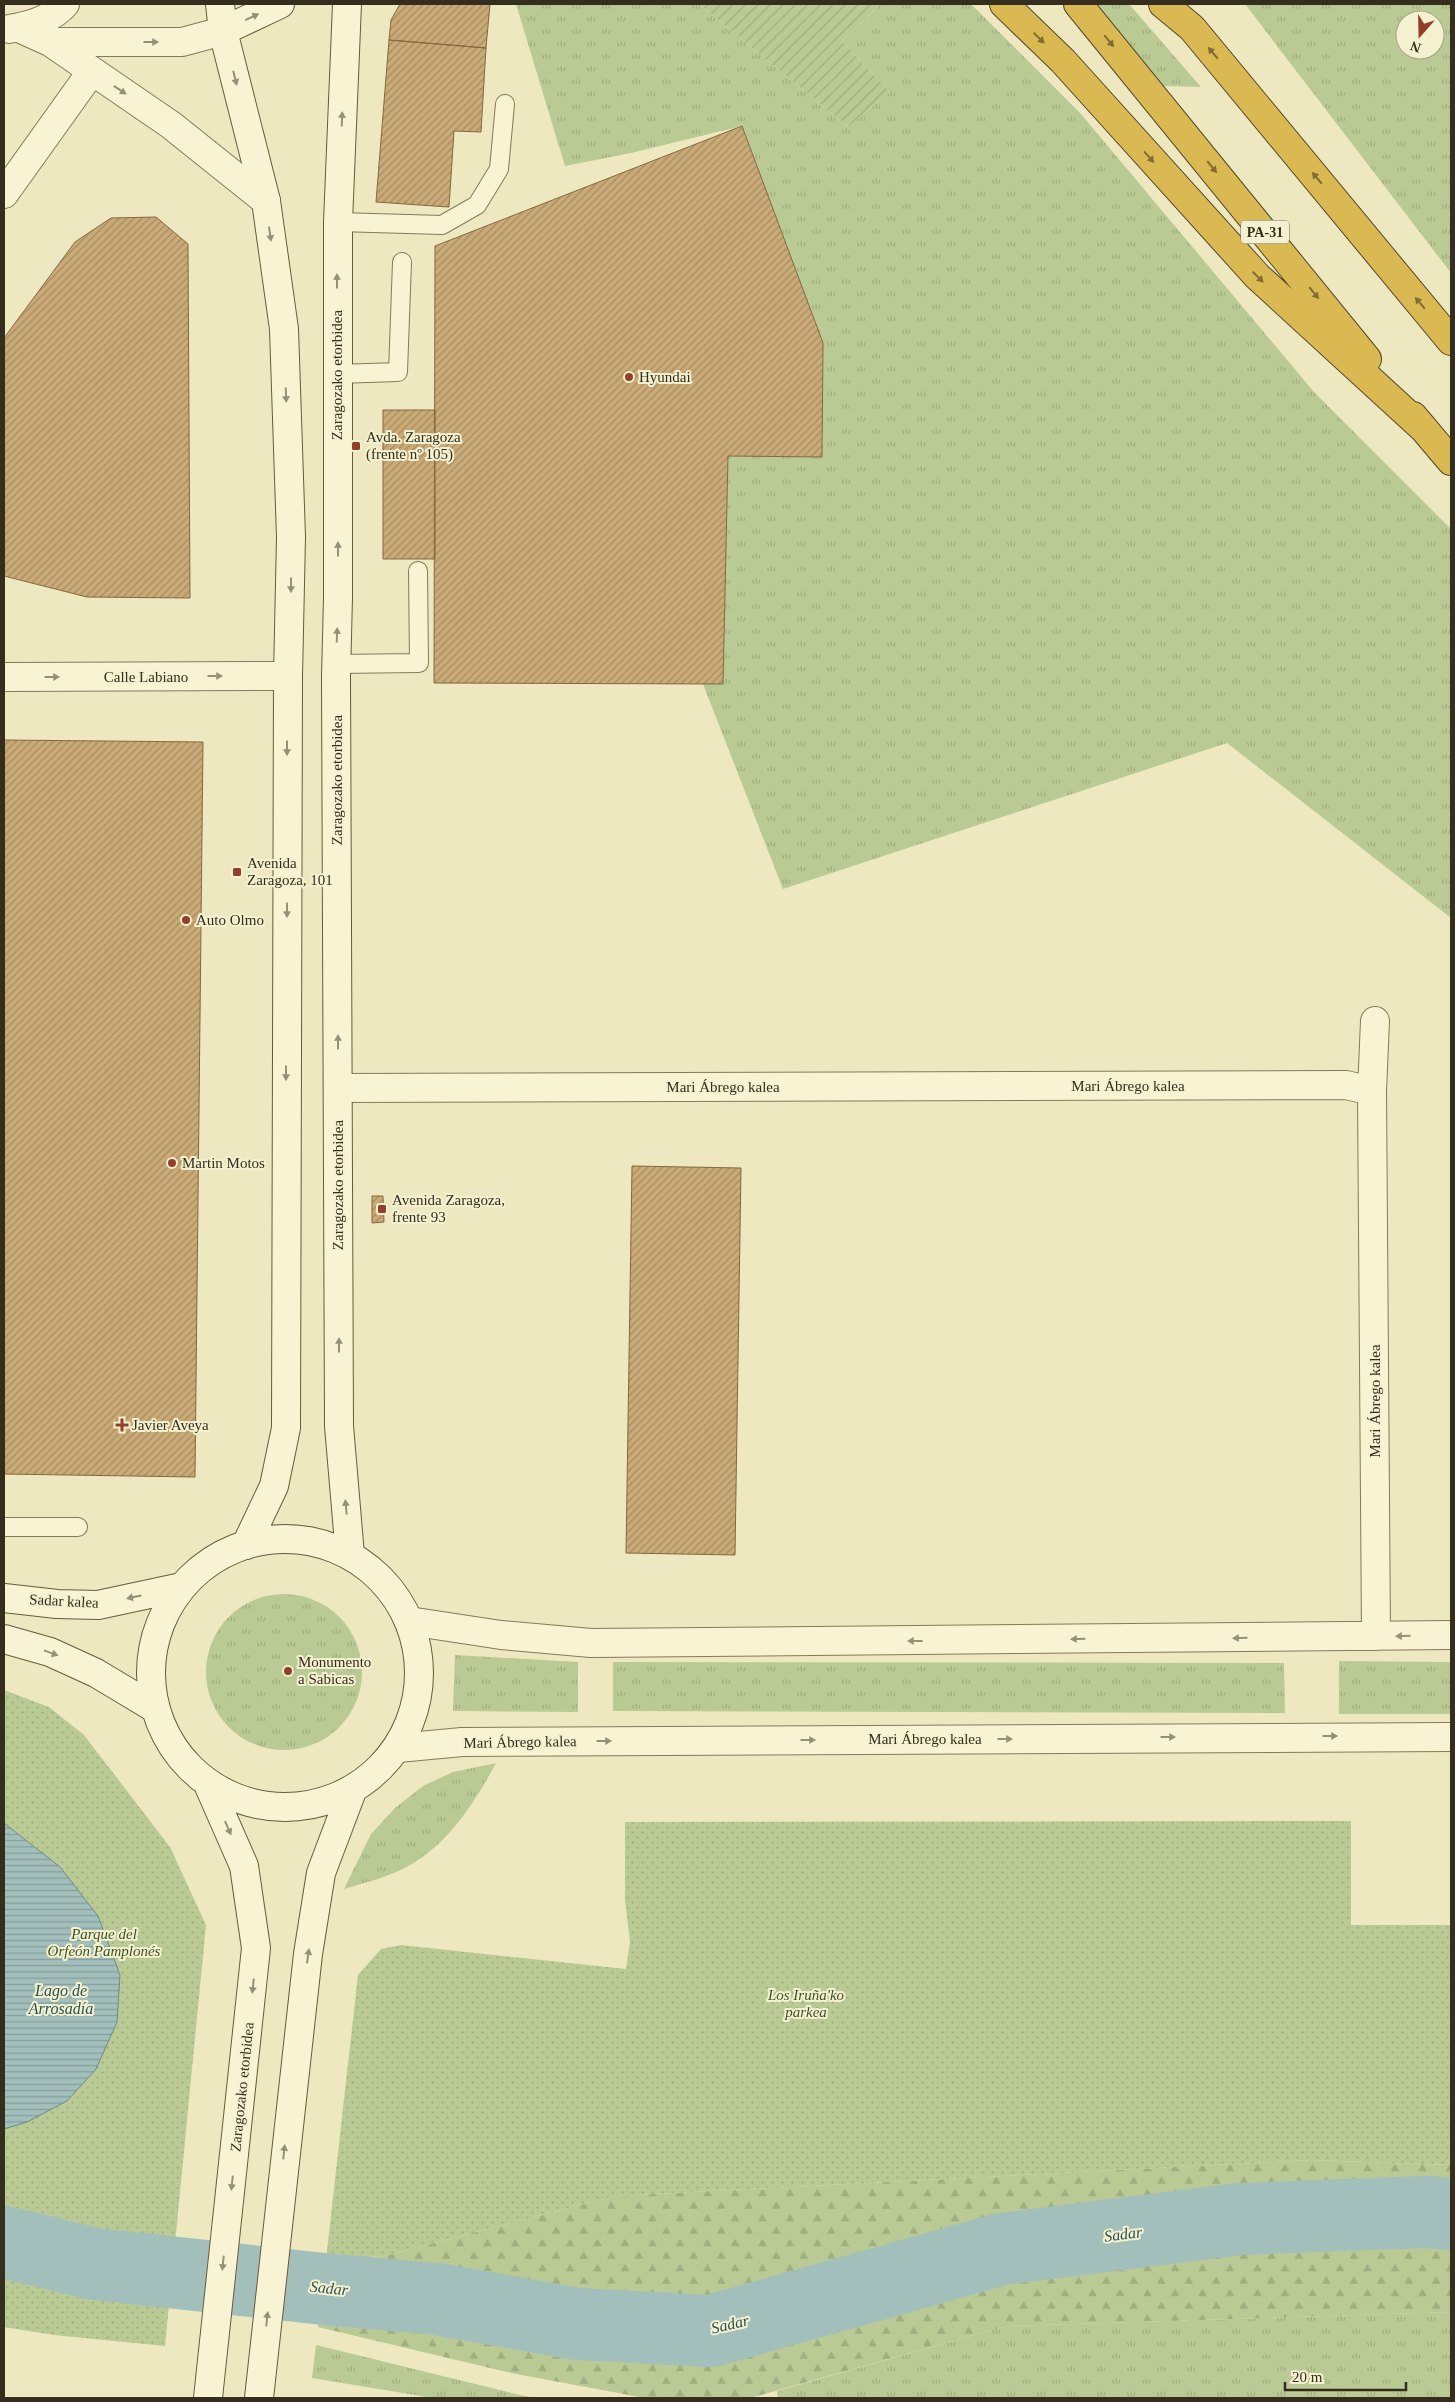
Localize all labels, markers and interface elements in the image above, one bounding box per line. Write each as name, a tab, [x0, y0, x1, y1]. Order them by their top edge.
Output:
north arrow	[1395, 10, 1445, 60]
one-way arrow	[245, 13, 259, 21]
one-way arrow	[1033, 32, 1045, 44]
one-way arrow	[1104, 34, 1115, 47]
one-way arrow	[143, 38, 159, 46]
text: N	[1408, 38, 1423, 56]
one-way arrow	[1207, 48, 1219, 60]
one-way arrow	[231, 71, 239, 86]
one-way arrow	[113, 85, 127, 95]
one-way arrow	[338, 110, 346, 126]
one-way arrow	[1144, 150, 1155, 163]
one-way arrow	[1206, 160, 1217, 173]
one-way arrow	[1312, 172, 1323, 184]
road number: PA-31	[1241, 220, 1289, 243]
one-way arrow	[267, 226, 275, 242]
one-way arrow	[1252, 271, 1264, 283]
one-way arrow	[333, 273, 341, 289]
one-way arrow	[1309, 286, 1320, 299]
one-way arrow	[1415, 297, 1426, 310]
street label: Zaragozako etorbidea	[329, 309, 345, 440]
place label: Hyundai	[639, 369, 691, 385]
marker: Hyundai	[623, 371, 635, 383]
one-way arrow	[283, 387, 291, 403]
place label: Avda. Zaragoza (frente nº 105)	[366, 429, 461, 463]
marker: Avda. Zaragoza (frente nº 105)	[350, 440, 362, 452]
one-way arrow	[334, 540, 342, 556]
one-way arrow	[287, 578, 295, 594]
one-way arrow	[333, 626, 341, 642]
street label: Calle Labiano	[104, 669, 188, 685]
one-way arrow	[207, 672, 223, 680]
one-way arrow	[45, 673, 61, 681]
street label: Zaragozako etorbidea	[329, 714, 345, 845]
one-way arrow	[283, 740, 291, 756]
place label: Avenida Zaragoza, 101	[247, 855, 333, 888]
marker: Avenida Zaragoza, 101	[231, 866, 243, 878]
one-way arrow	[283, 903, 291, 919]
place label: Auto Olmo	[196, 912, 264, 928]
marker: Auto Olmo	[180, 914, 192, 926]
one-way arrow	[334, 1034, 342, 1050]
one-way arrow	[282, 1065, 290, 1081]
street label: Mari Ábrego kalea	[1071, 1078, 1185, 1094]
street label: Mari Ábrego kalea	[666, 1079, 780, 1095]
street label: Zaragozako etorbidea	[330, 1119, 346, 1250]
place label: Martin Motos	[182, 1155, 265, 1171]
marker: Martin Motos	[166, 1157, 178, 1169]
place label: Avenida Zaragoza, frente 93	[392, 1192, 505, 1225]
marker: Avenida Zaragoza, frente 93	[376, 1203, 388, 1215]
one-way arrow	[335, 1336, 343, 1352]
street label: Mari Ábrego kalea	[1367, 1344, 1383, 1458]
place label: Javier Aveya	[132, 1417, 209, 1433]
marker: Javier Aveya	[116, 1419, 128, 1431]
one-way arrow	[342, 1499, 350, 1515]
street label: Sadar kalea	[29, 1591, 99, 1611]
one-way arrow	[127, 1593, 142, 1601]
one-way arrow	[1394, 1632, 1410, 1640]
one-way arrow	[1232, 1634, 1248, 1642]
one-way arrow	[1069, 1635, 1085, 1643]
one-way arrow	[907, 1637, 923, 1645]
one-way arrow	[43, 1650, 58, 1657]
place label: Monumento a Sabicas	[298, 1654, 371, 1687]
marker: Monumento a Sabicas	[282, 1665, 294, 1677]
street label: Mari Ábrego kalea	[868, 1731, 982, 1747]
one-way arrow	[1323, 1732, 1339, 1740]
street label: Mari Ábrego kalea	[463, 1733, 577, 1751]
one-way arrow	[1160, 1733, 1176, 1741]
one-way arrow	[998, 1734, 1014, 1742]
one-way arrow	[800, 1736, 816, 1744]
one-way arrow	[596, 1737, 612, 1745]
one-way arrow	[224, 1821, 232, 1835]
park label: Parque del Orfeón Pamplonés	[48, 1926, 161, 1959]
one-way arrow	[304, 1947, 312, 1963]
one-way arrow	[248, 1979, 256, 1995]
water label: Lago de Arrosadía	[28, 1982, 93, 2017]
park label: Los Iruña'ko parkea	[767, 1987, 845, 2020]
street label: Zaragozako etorbidea	[227, 2021, 257, 2153]
one-way arrow	[280, 2144, 288, 2160]
one-way arrow	[228, 2175, 236, 2191]
water label: Sadar	[1103, 2223, 1144, 2245]
one-way arrow	[219, 2255, 227, 2271]
water label: Sadar	[309, 2278, 350, 2299]
one-way arrow	[263, 2310, 271, 2326]
water label: Sadar	[709, 2311, 751, 2337]
scale bar	[1285, 2360, 1406, 2392]
text: 20 m	[1292, 2369, 1323, 2385]

